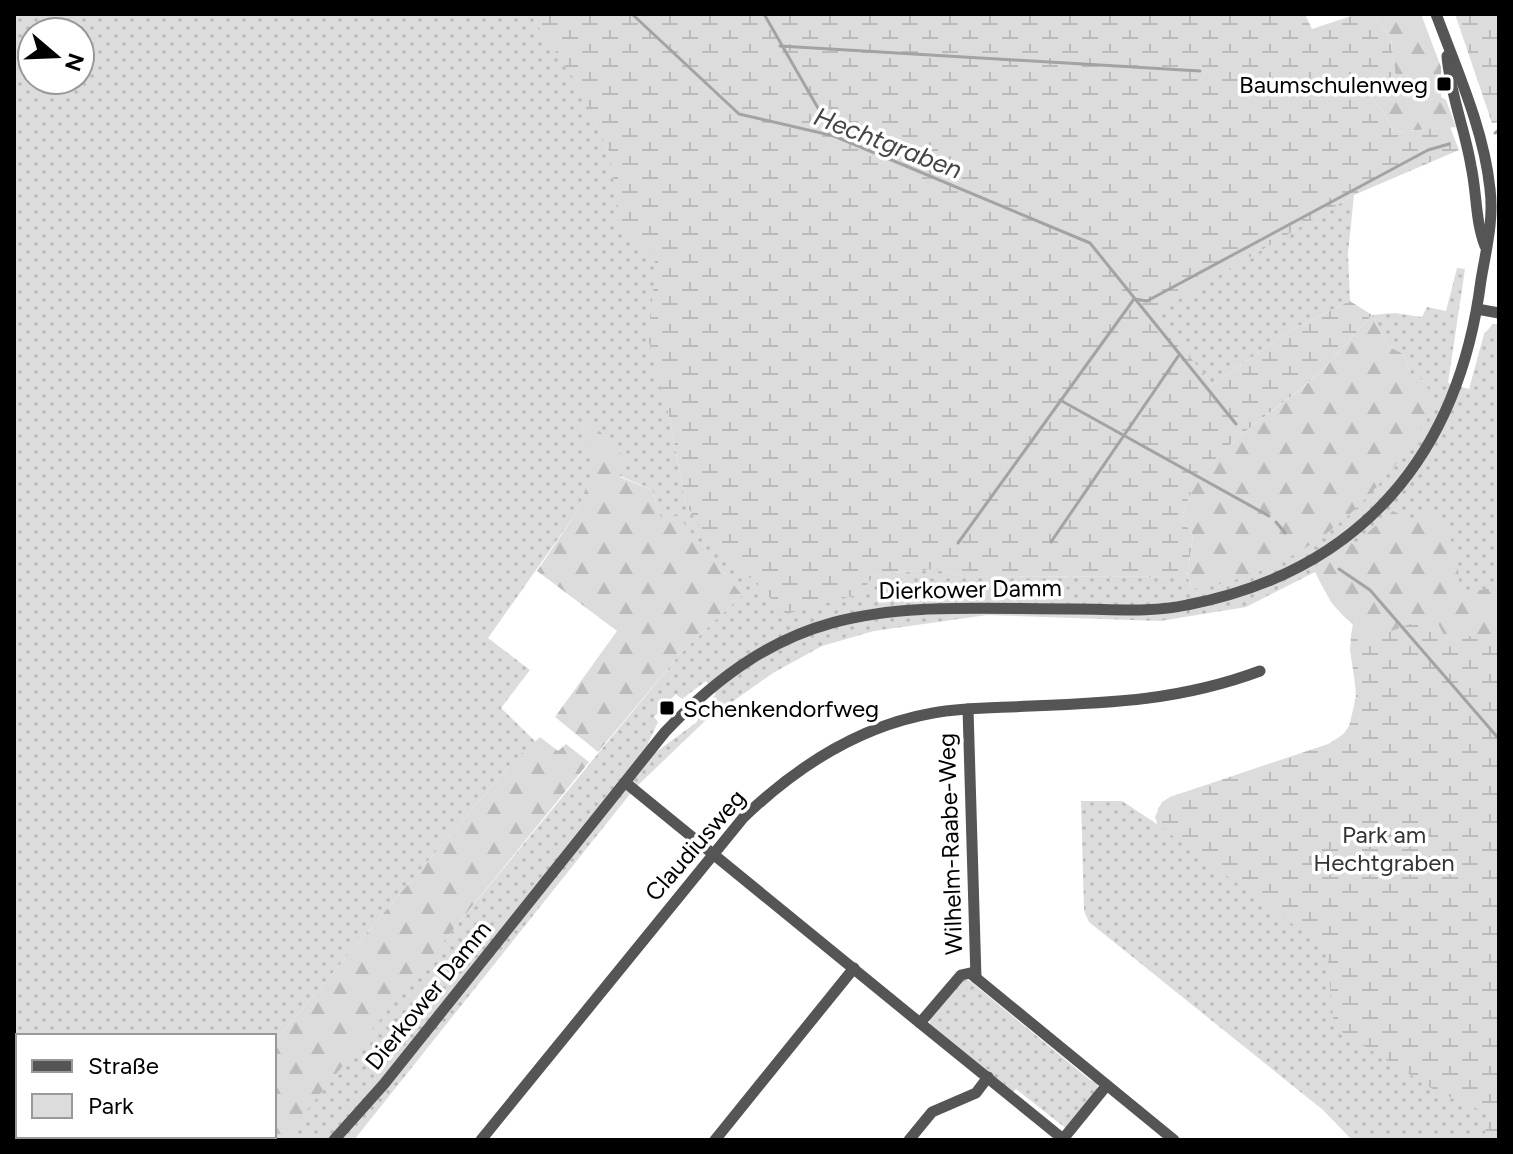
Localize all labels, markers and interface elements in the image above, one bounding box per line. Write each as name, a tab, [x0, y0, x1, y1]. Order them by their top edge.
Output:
north arrow	[16, 16, 96, 96]
text: N	[59, 50, 90, 75]
place label: Baumschulenweg	[1239, 70, 1428, 99]
marker: Baumschulenweg	[1435, 75, 1453, 93]
water label: Hechtgraben	[810, 100, 966, 186]
street label: Dierkower Damm	[878, 573, 1062, 605]
place label: Schenkendorfweg	[683, 694, 879, 723]
marker: Schenkendorfweg	[658, 699, 676, 717]
street label: Wilhelm-Raabe-Weg	[932, 733, 968, 955]
street label: Claudiusweg	[639, 783, 751, 907]
park label: Park am Hechtgraben	[1313, 820, 1455, 877]
street label: Dierkower Damm	[359, 915, 497, 1075]
legend	[16, 1034, 276, 1138]
text: Straße	[88, 1051, 159, 1080]
text: Park	[88, 1091, 134, 1120]

